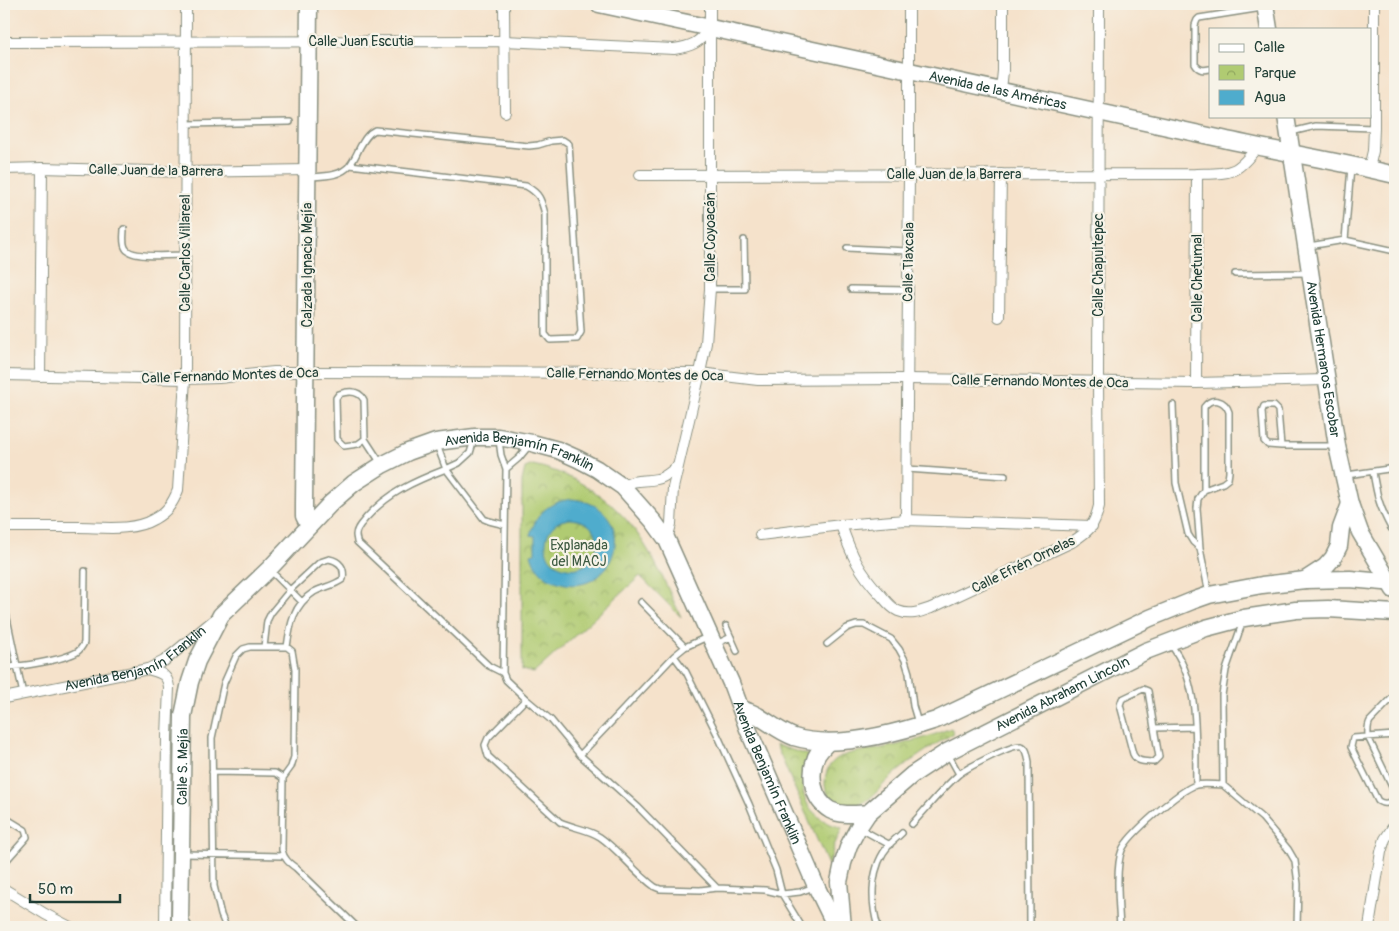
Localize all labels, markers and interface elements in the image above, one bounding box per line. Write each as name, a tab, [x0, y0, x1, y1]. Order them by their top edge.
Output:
legend	[1209, 28, 1372, 118]
street label: Calle Juan Escutia	[309, 33, 413, 50]
text: Calle	[1254, 38, 1285, 57]
text: Parque	[1254, 64, 1297, 83]
street label: Avenida de las Américas	[927, 67, 1069, 114]
text: Agua	[1254, 88, 1286, 107]
street label: Calle Juan de la Barrera	[88, 161, 224, 180]
street label: Calle Juan de la Barrera	[887, 166, 1021, 183]
street label: Calle Coyoacán	[702, 192, 719, 282]
street label: Calle Carlos Villareal	[177, 194, 194, 312]
street label: Calzada Ignacio Mejía	[299, 203, 316, 327]
street label: Calle Chapultepec	[1090, 213, 1107, 317]
street label: Calle Tlaxcala	[899, 222, 918, 302]
street label: Calle Chetumal	[1189, 234, 1206, 322]
street label: Avenida Hermanos Escobar	[1303, 280, 1344, 439]
street label: Calle Fernando Montes de Oca	[141, 364, 319, 387]
street label: Calle Fernando Montes de Oca	[546, 364, 724, 385]
street label: Calle Fernando Montes de Oca	[951, 371, 1129, 392]
street label: Avenida Benjamín Franklin	[443, 429, 597, 475]
street label: Calle Efrén Ornelas	[969, 532, 1078, 597]
park label: Explanada del MACJ	[550, 537, 608, 570]
street label: Avenida Benjamín Franklin	[63, 622, 210, 695]
street label: Avenida Abraham Lincoln	[992, 653, 1132, 735]
street label: Avenida Benjamín Franklin	[729, 698, 805, 847]
street label: Calle S. Mejía	[174, 728, 192, 805]
scale bar	[30, 871, 120, 903]
text: 50 m	[38, 880, 73, 899]

